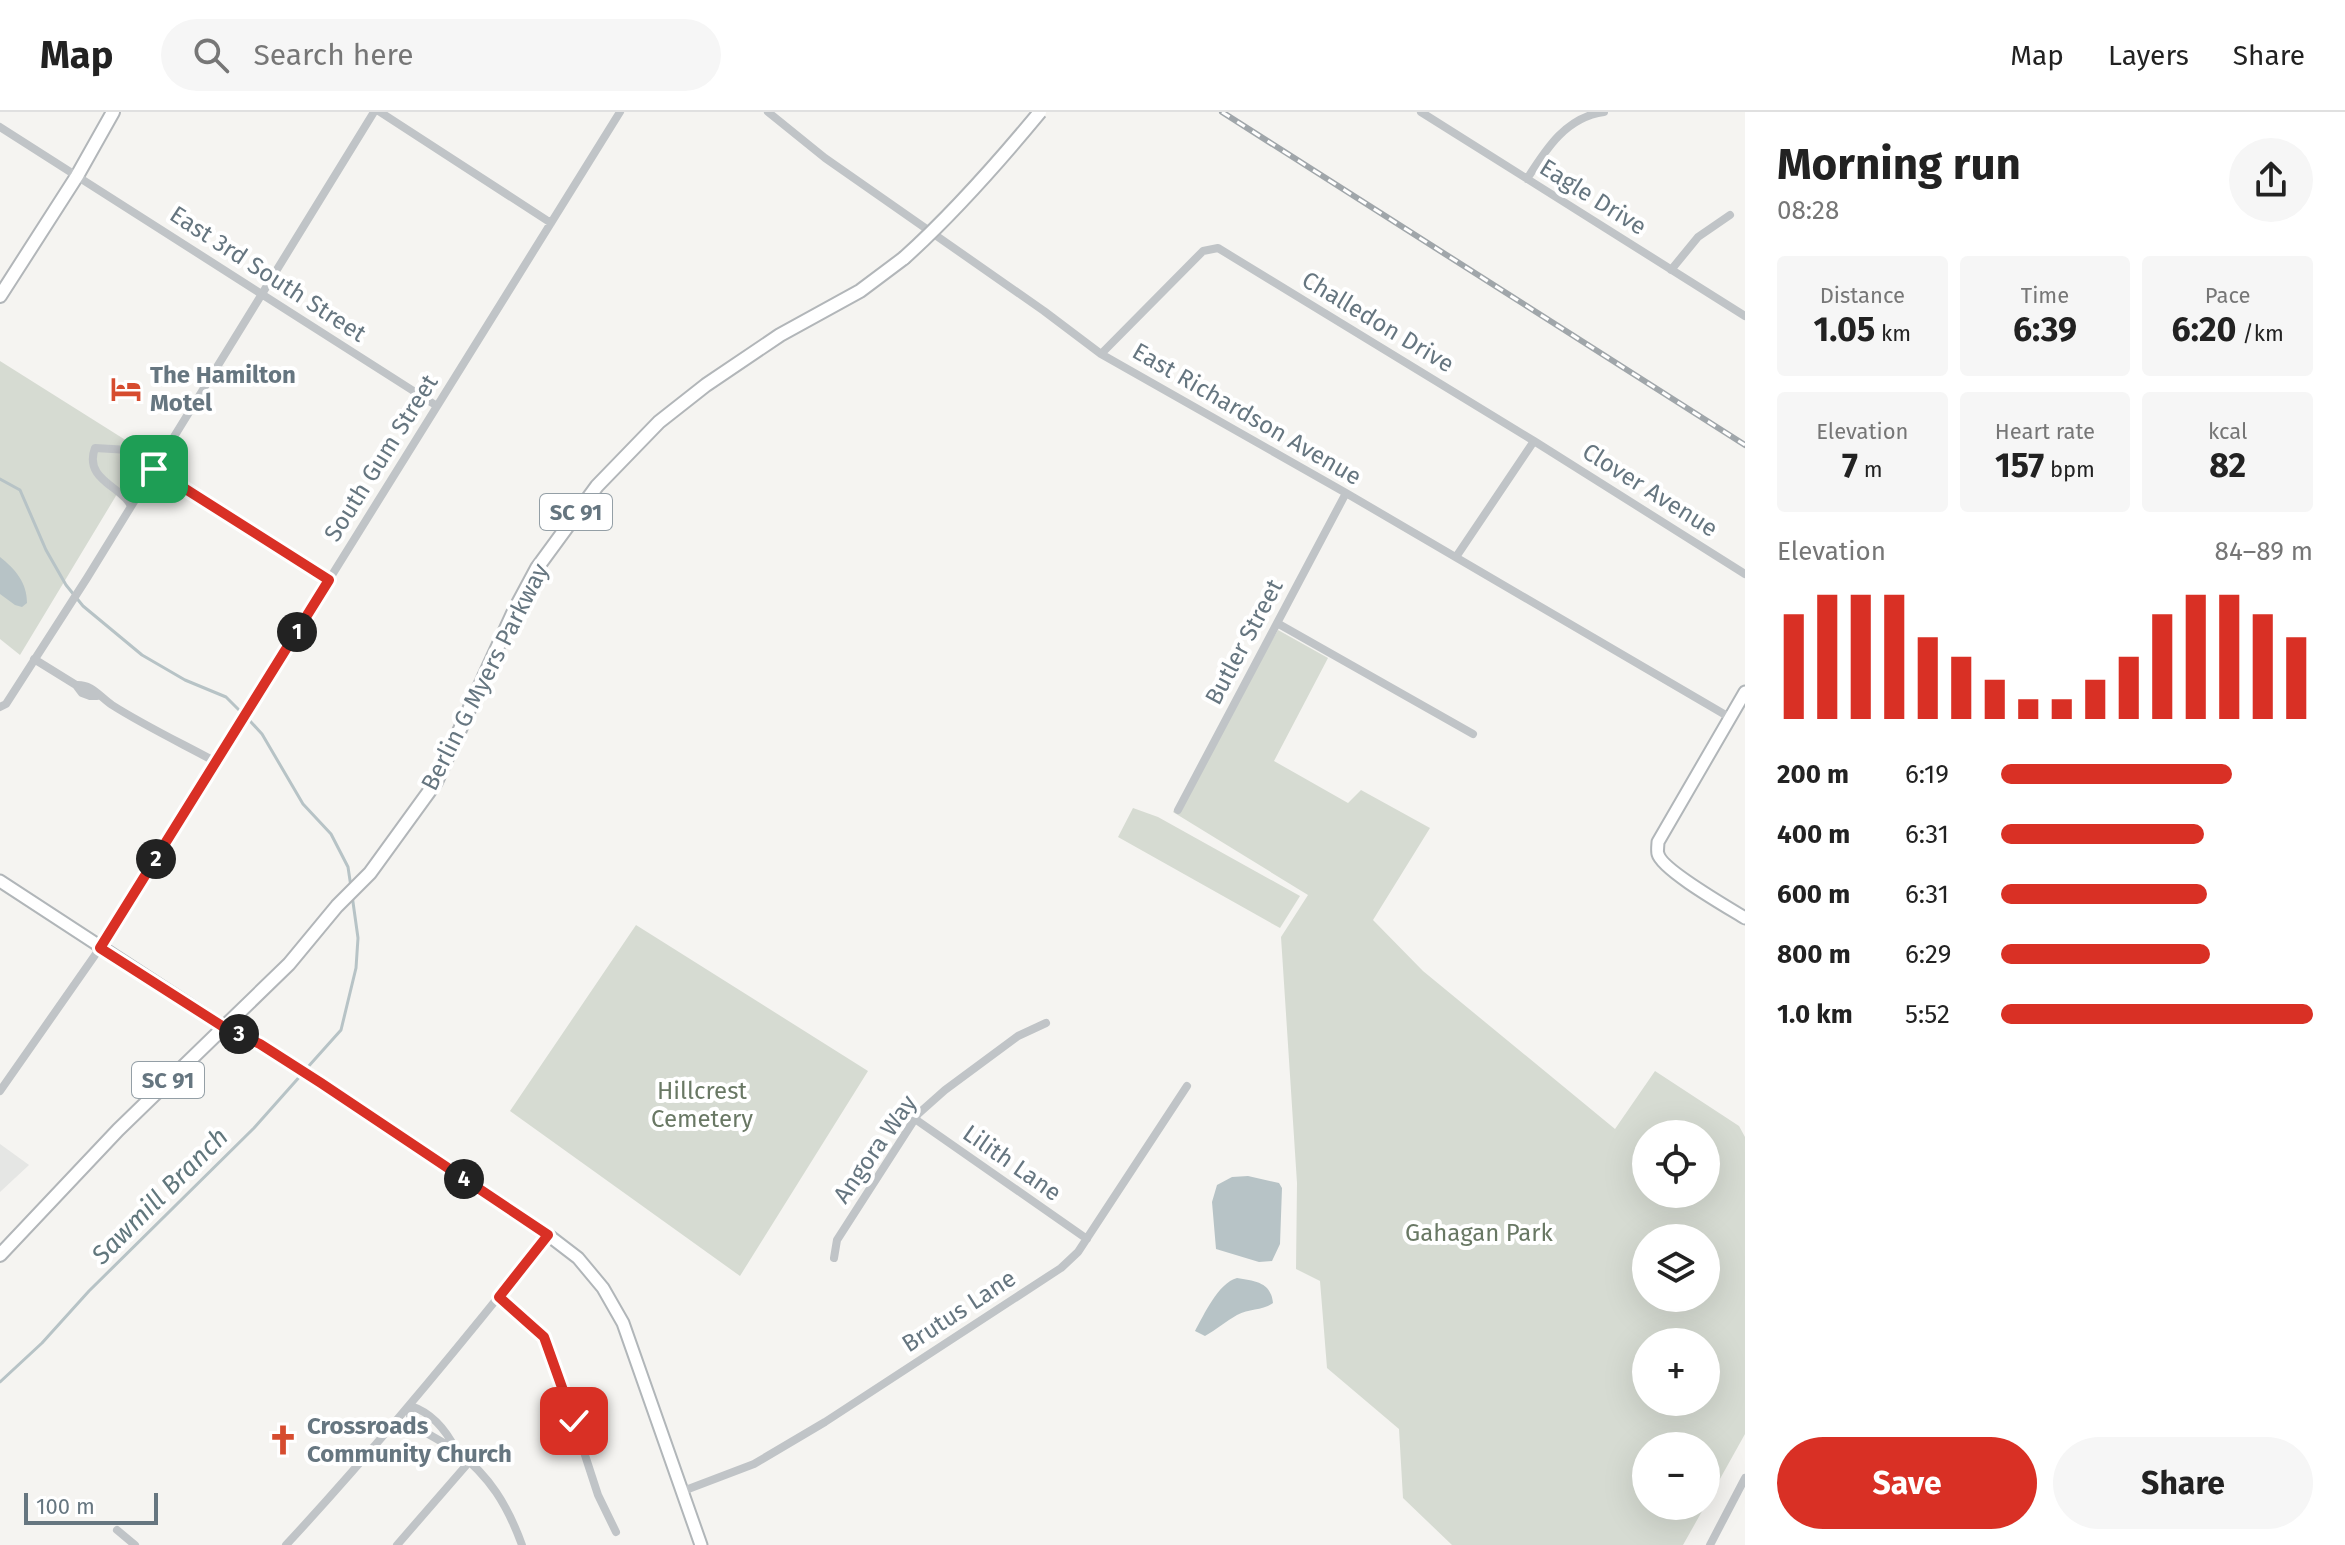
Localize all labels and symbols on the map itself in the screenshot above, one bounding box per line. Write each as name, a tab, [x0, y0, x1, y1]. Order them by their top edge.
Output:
street label: Eagle Drive	[1534, 153, 1652, 241]
street label: East 3rd South Street	[165, 200, 372, 348]
street label: Challedon Drive	[1297, 266, 1459, 378]
street label: East Richardson Avenue	[1128, 337, 1366, 491]
place label: The Hamilton Motel	[150, 361, 296, 417]
street label: South Gum Street	[318, 369, 444, 547]
hotel icon: The Hamilton Motel	[109, 372, 143, 406]
pin	[120, 435, 188, 503]
street label: Clover Avenue	[1577, 437, 1723, 543]
road number: SC 91	[540, 494, 612, 530]
street label: Berlin G Myers Parkway	[415, 559, 555, 795]
street label: Butler Street	[1199, 574, 1289, 709]
pin: 1	[277, 612, 317, 652]
pin: 2	[136, 839, 176, 879]
pin: 3	[219, 1014, 259, 1054]
road number: SC 91	[132, 1062, 204, 1098]
park label: Hillcrest Cemetery	[651, 1077, 753, 1133]
street label: Angora Way	[828, 1089, 923, 1208]
street label: Lilith Lane	[957, 1119, 1067, 1207]
water label: Sawmill Branch	[85, 1121, 235, 1271]
pin: 4	[444, 1159, 484, 1199]
park label: Gahagan Park	[1405, 1219, 1554, 1247]
street label: Brutus Lane	[897, 1264, 1021, 1358]
pin	[540, 1387, 608, 1455]
place label: Crossroads Community Church	[307, 1412, 512, 1468]
church icon: Crossroads Community Church	[266, 1423, 300, 1457]
scale bar	[24, 1489, 158, 1525]

